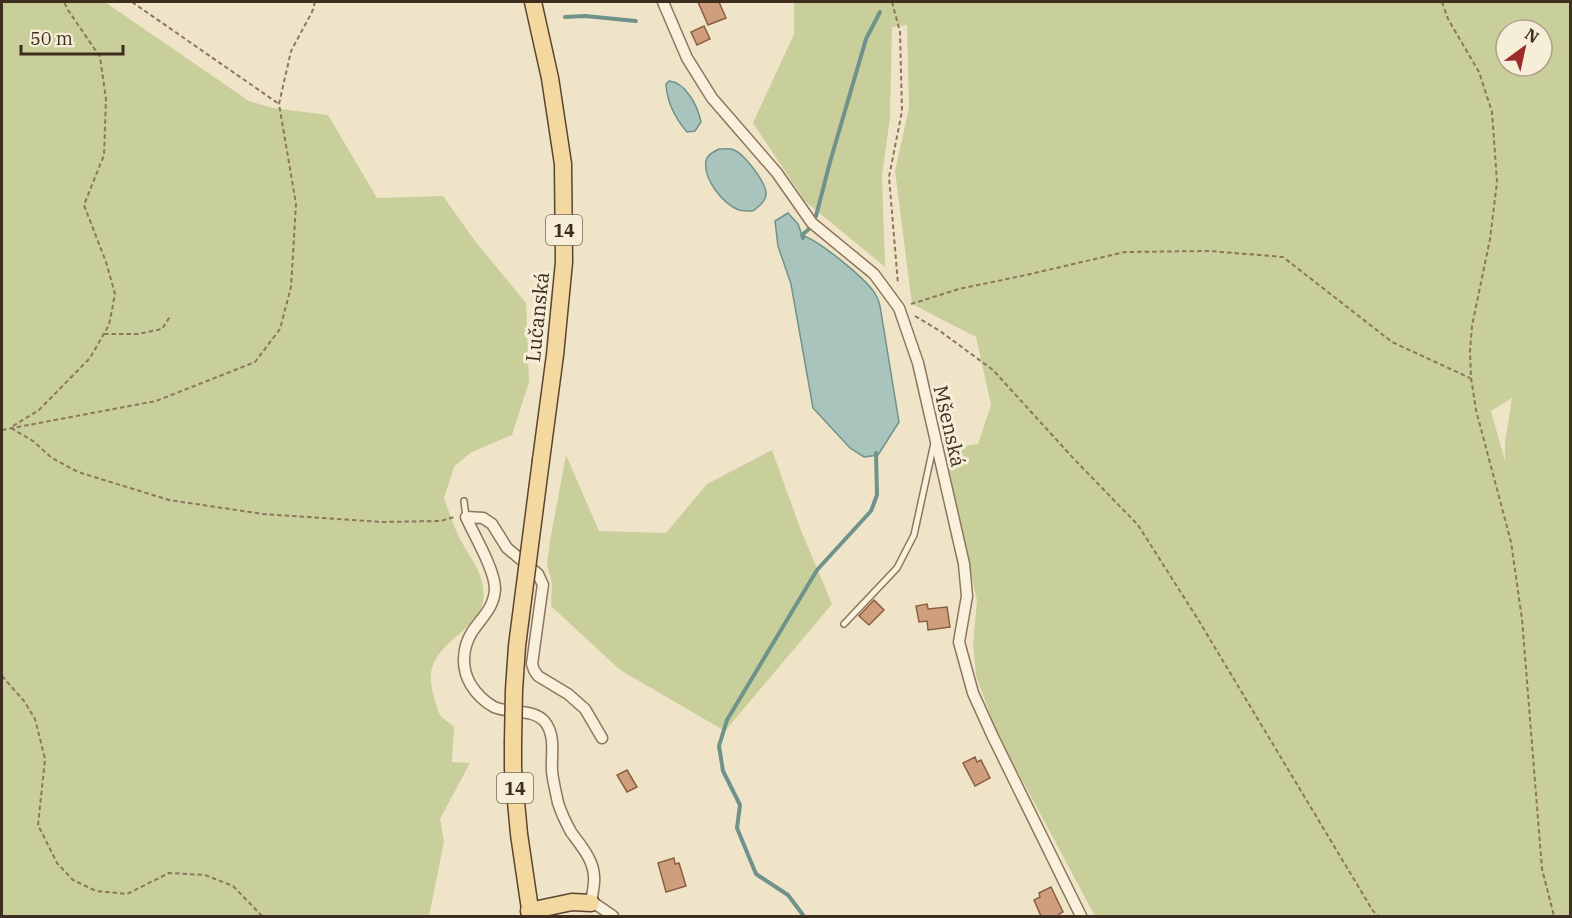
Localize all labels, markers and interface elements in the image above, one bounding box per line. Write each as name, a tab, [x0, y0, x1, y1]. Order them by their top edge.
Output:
scale bar	[21, 18, 123, 56]
north arrow	[1494, 18, 1554, 78]
text: N	[1521, 24, 1543, 47]
text: 50 m	[30, 27, 73, 50]
road number: 14	[546, 215, 582, 245]
street label: Lučanská	[519, 271, 555, 363]
street label: Mšenská	[928, 382, 973, 470]
road number: 14	[497, 773, 533, 803]

